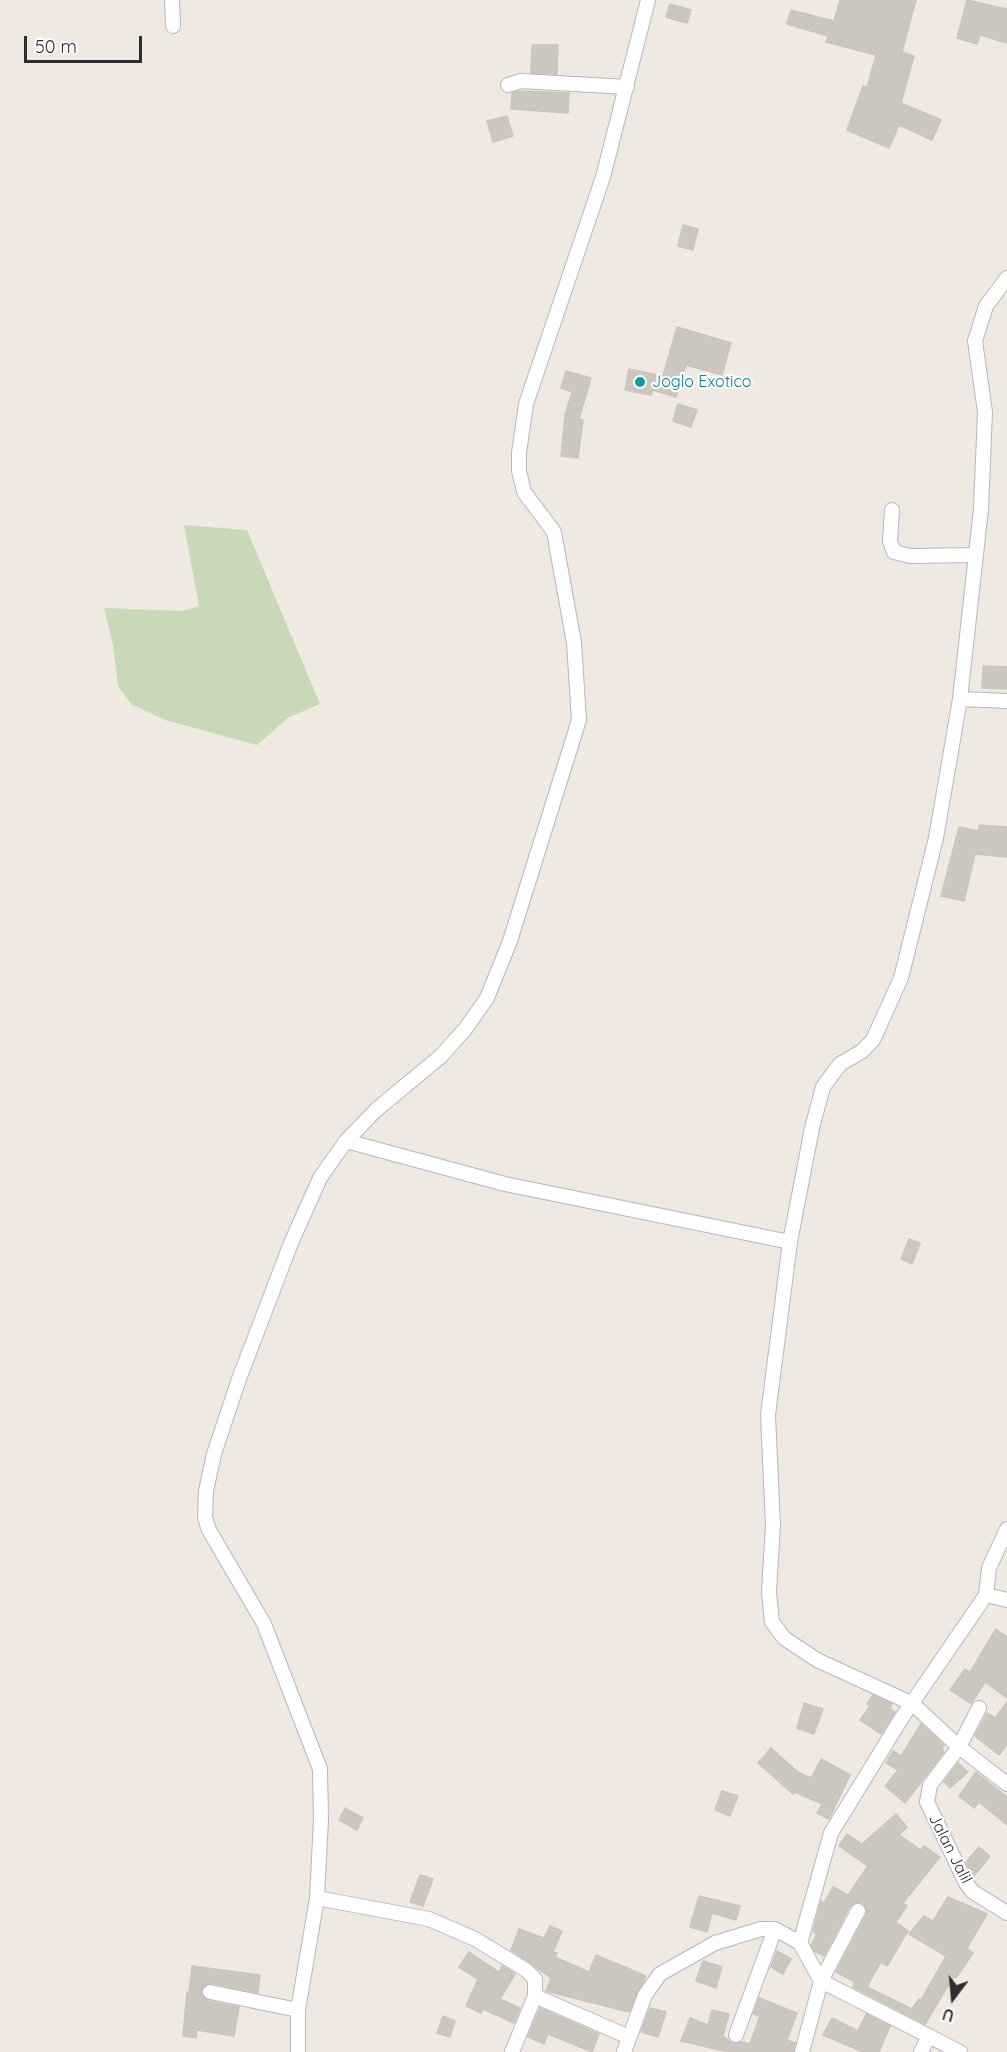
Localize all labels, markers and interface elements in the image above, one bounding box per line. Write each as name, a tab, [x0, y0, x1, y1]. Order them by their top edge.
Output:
scale bar	[27, 24, 146, 62]
text: 50 m	[35, 35, 77, 58]
place label: Joglo Exotico	[652, 372, 751, 392]
marker: Joglo Exotico	[633, 375, 647, 389]
street label: Jalan Jalil	[924, 1811, 976, 1887]
north arrow	[923, 1968, 983, 2028]
text: U	[940, 2004, 956, 2026]

